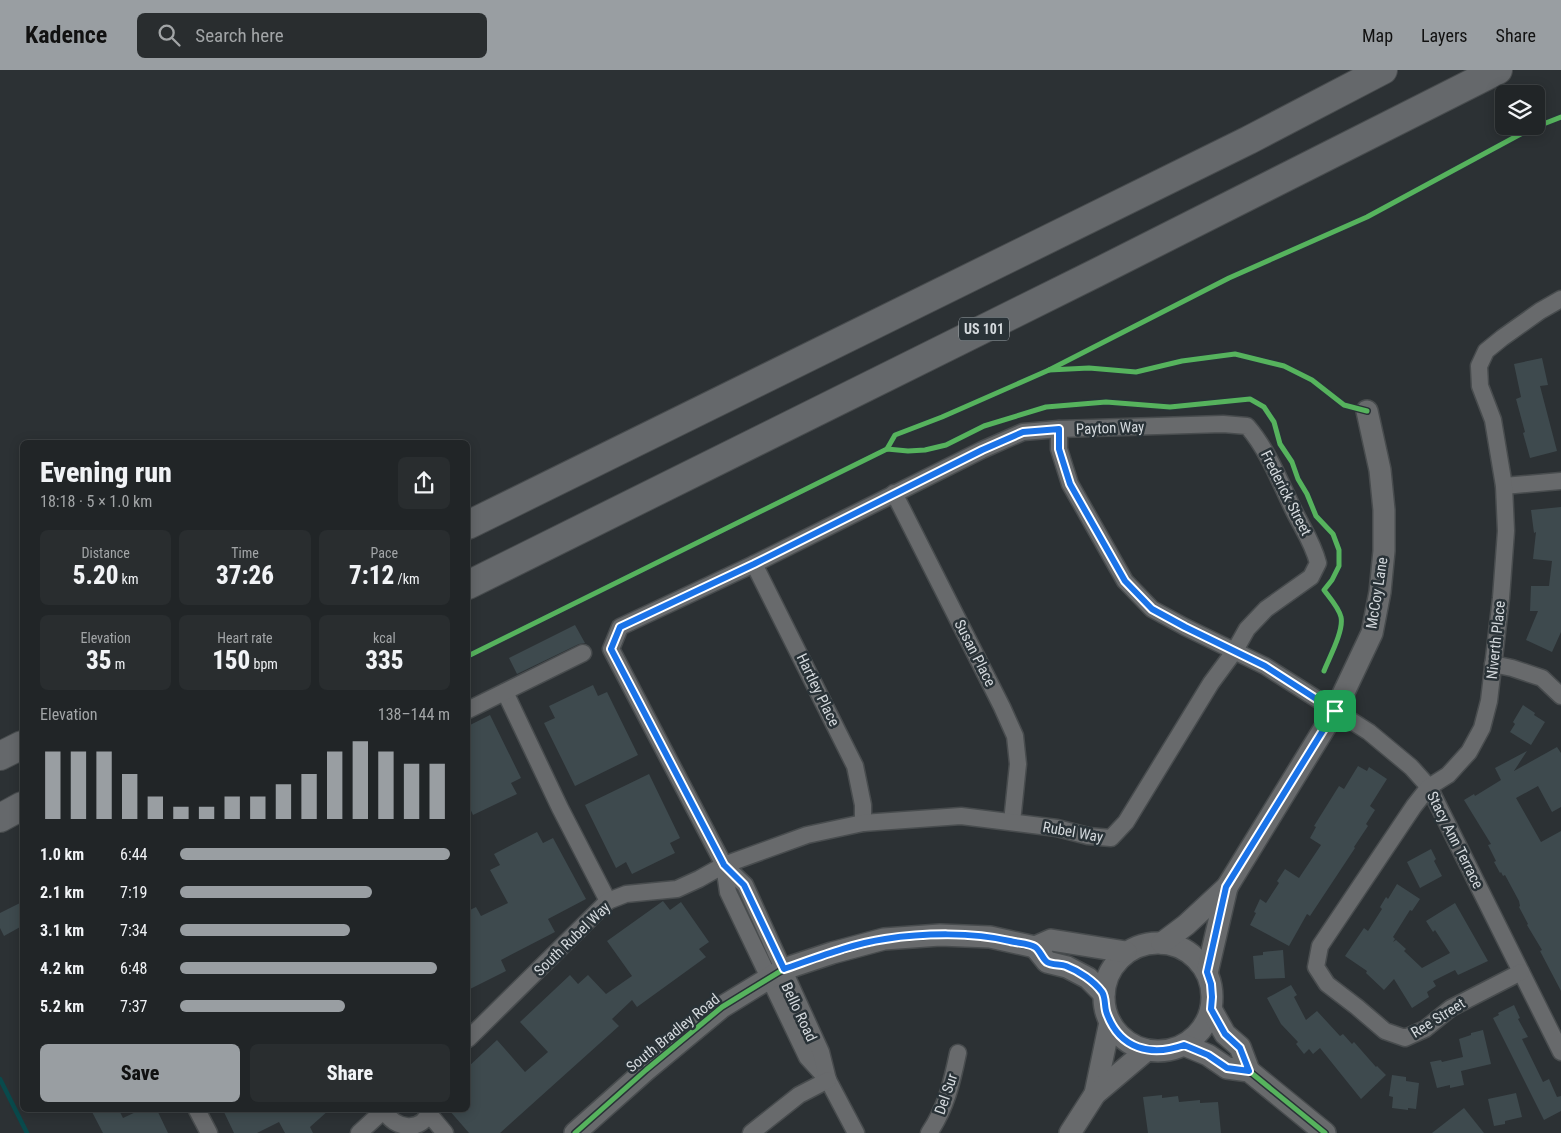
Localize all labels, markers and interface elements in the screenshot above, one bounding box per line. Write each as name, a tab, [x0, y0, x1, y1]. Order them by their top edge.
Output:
search box	[137, 13, 487, 58]
text: Kadence	[25, 21, 107, 49]
icon: search	[155, 21, 183, 49]
text: Search here	[195, 24, 284, 47]
text: Map	[1362, 25, 1393, 46]
text: Layers	[1421, 25, 1468, 46]
text: Share	[1496, 25, 1536, 46]
map controls	[1495, 85, 1545, 135]
button: layers	[1495, 85, 1545, 135]
road number: US 101	[959, 318, 1009, 340]
street label: Payton Way	[1075, 418, 1145, 438]
street label: Frederick Street	[1257, 447, 1315, 539]
text: Evening run	[40, 456, 172, 489]
button: share	[398, 457, 450, 509]
text: 18:18 · 5 × 1.0 km	[40, 492, 152, 511]
text: Distance	[82, 545, 130, 561]
text: Time	[231, 545, 259, 561]
text: Pace	[371, 545, 398, 561]
street label: McCoy Lane	[1362, 556, 1392, 630]
text: 5.20	[73, 561, 118, 590]
text: 37:26	[216, 561, 274, 590]
text: 7:12	[349, 561, 394, 590]
text: km	[118, 571, 138, 587]
text: /km	[394, 571, 420, 587]
street label: Niverth Place	[1483, 600, 1509, 680]
street label: Susan Place	[950, 617, 1000, 689]
text: Elevation	[80, 630, 131, 646]
text: Heart rate	[217, 630, 273, 646]
text: kcal	[373, 630, 396, 646]
text: 35	[86, 646, 111, 675]
text: 150	[212, 646, 250, 675]
text: 335	[365, 646, 403, 675]
street label: Hartley Place	[793, 651, 843, 729]
text: m	[111, 656, 125, 672]
text: bpm	[250, 656, 278, 672]
pin	[1314, 690, 1356, 732]
icon: arrive	[1321, 697, 1349, 725]
text: Elevation	[40, 705, 98, 724]
text: 138–144 m	[378, 705, 450, 724]
street label: Stacy Ann Terrace	[1423, 788, 1487, 892]
street label: Rubel Way	[1041, 818, 1105, 846]
text: 1.0 km	[40, 845, 84, 864]
text: 6:44	[120, 845, 147, 864]
text: 2.1 km	[40, 883, 84, 902]
text: 7:19	[120, 883, 147, 902]
street label: South Rubel Way	[530, 898, 614, 980]
text: 3.1 km	[40, 921, 84, 940]
text: 7:34	[120, 921, 147, 940]
text: 4.2 km	[40, 959, 84, 978]
text: 6:48	[120, 959, 147, 978]
street label: Bello Road	[777, 980, 821, 1044]
street label: South Bradley Road	[623, 990, 723, 1076]
street label: Ree Street	[1408, 994, 1468, 1042]
text: 5.2 km	[40, 997, 84, 1016]
text: 7:37	[120, 997, 147, 1016]
button: Save	[40, 1044, 240, 1102]
button: Share	[250, 1044, 450, 1102]
street label: Del Sur	[931, 1071, 961, 1117]

